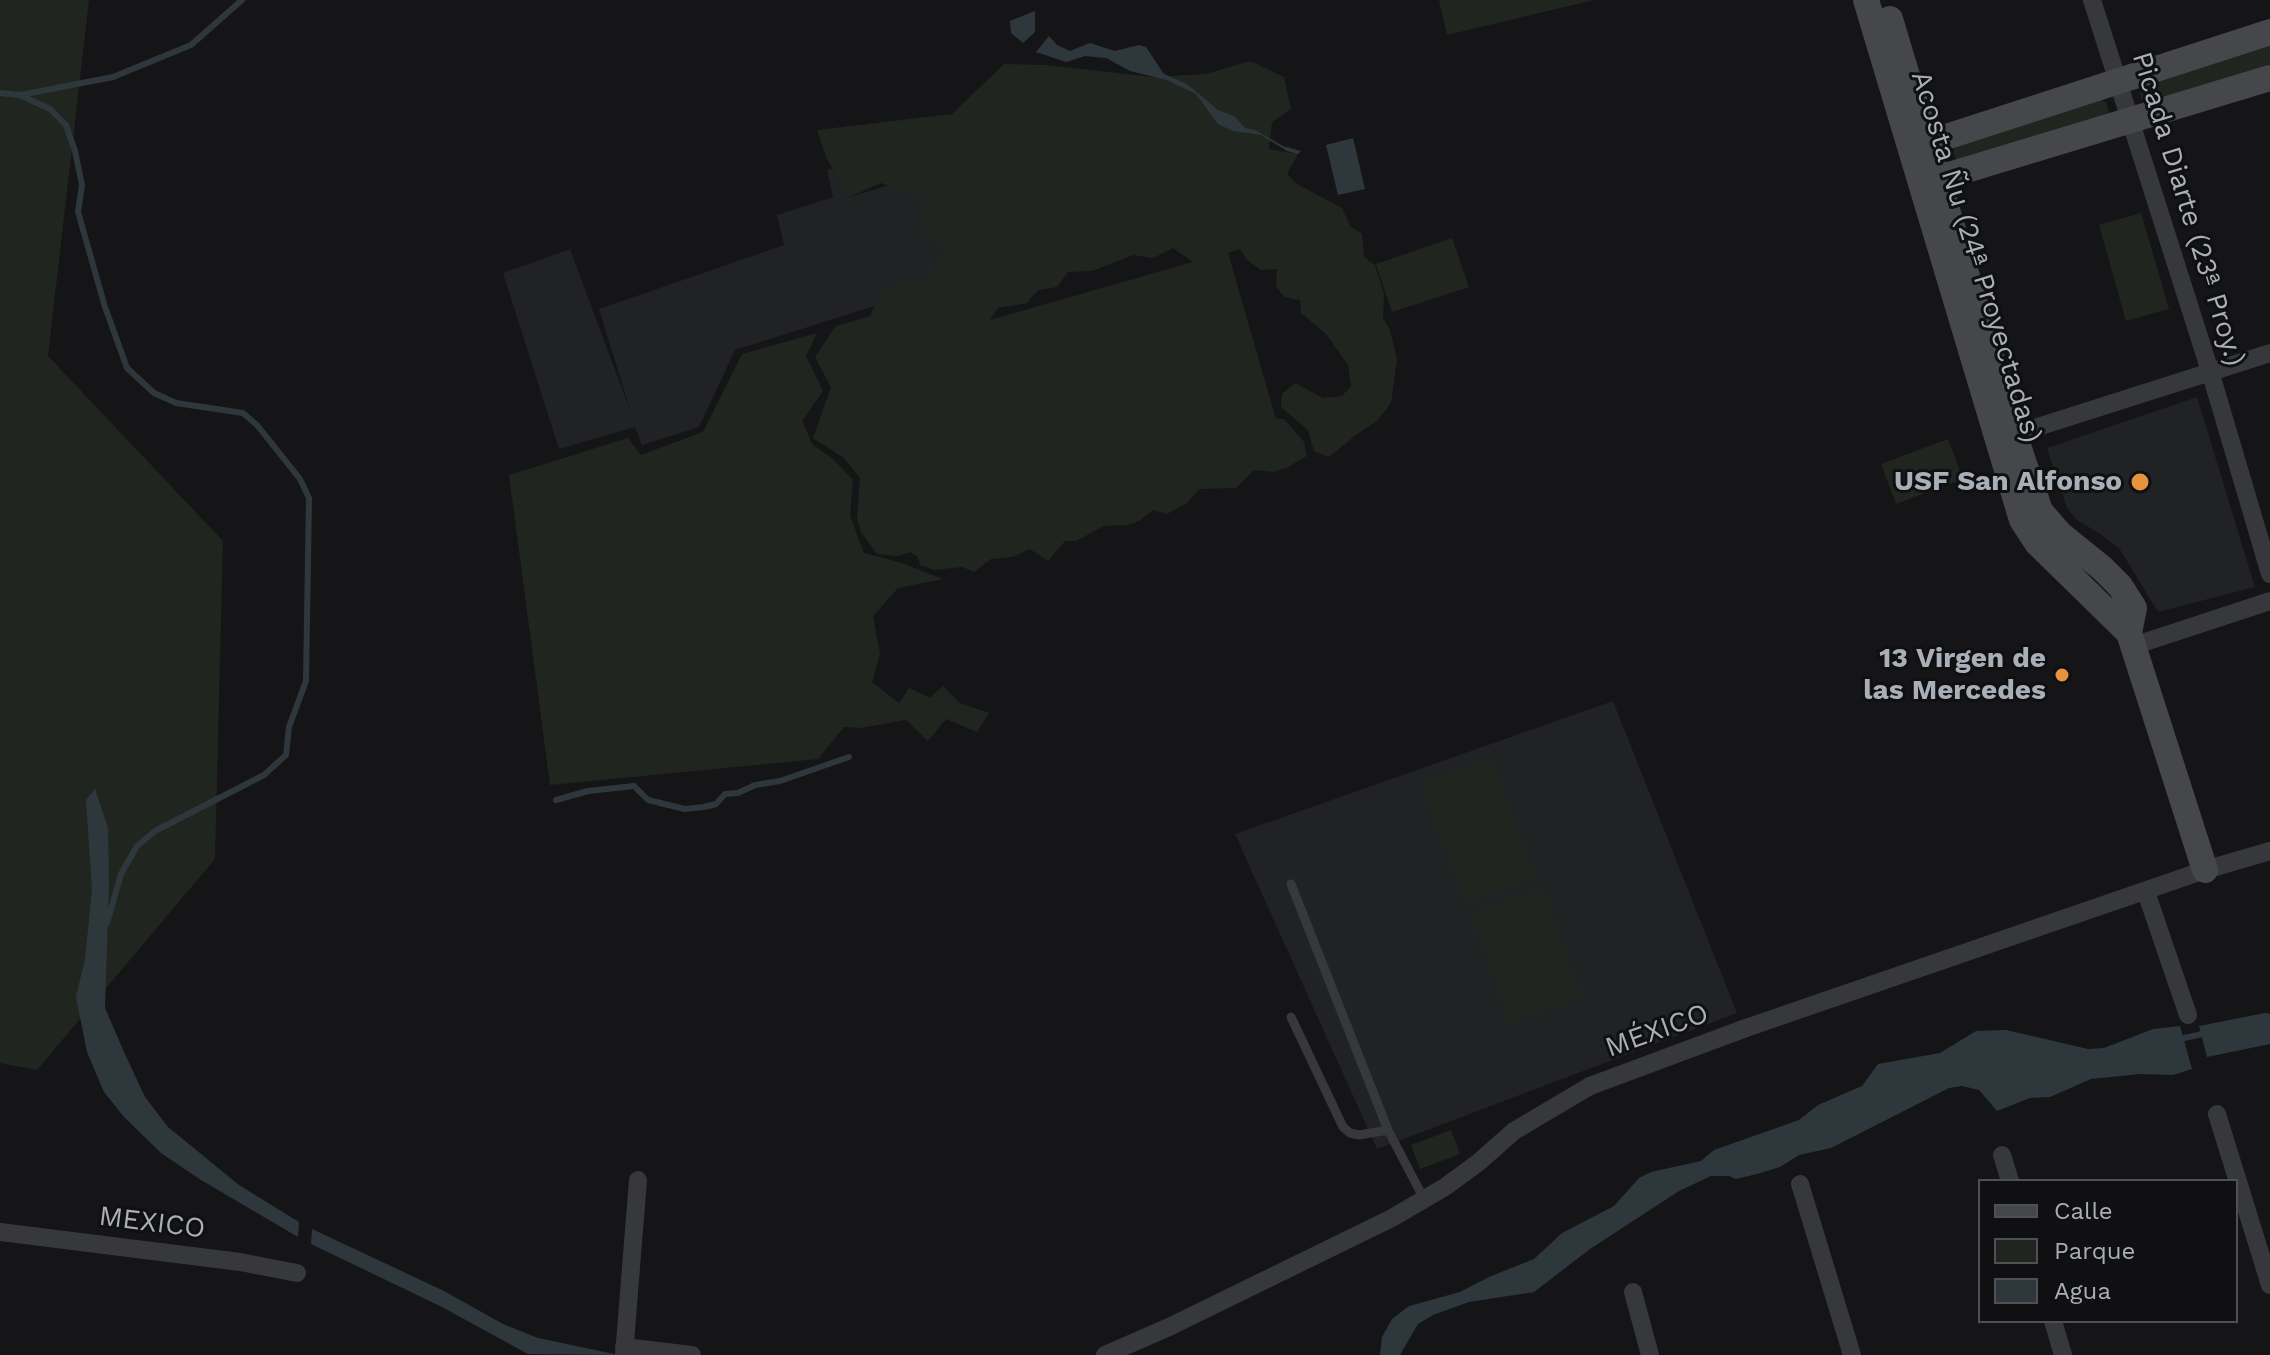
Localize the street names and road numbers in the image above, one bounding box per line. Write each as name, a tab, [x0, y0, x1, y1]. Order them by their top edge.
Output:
street label: Picada Diarte (23ª Proy.)	[2124, 48, 2252, 370]
street label: Acosta Ñu (24ª Proyectadas)	[1903, 67, 2049, 447]
street label: MÉXICO	[1601, 997, 1713, 1065]
street label: MEXICO	[97, 1200, 207, 1246]

